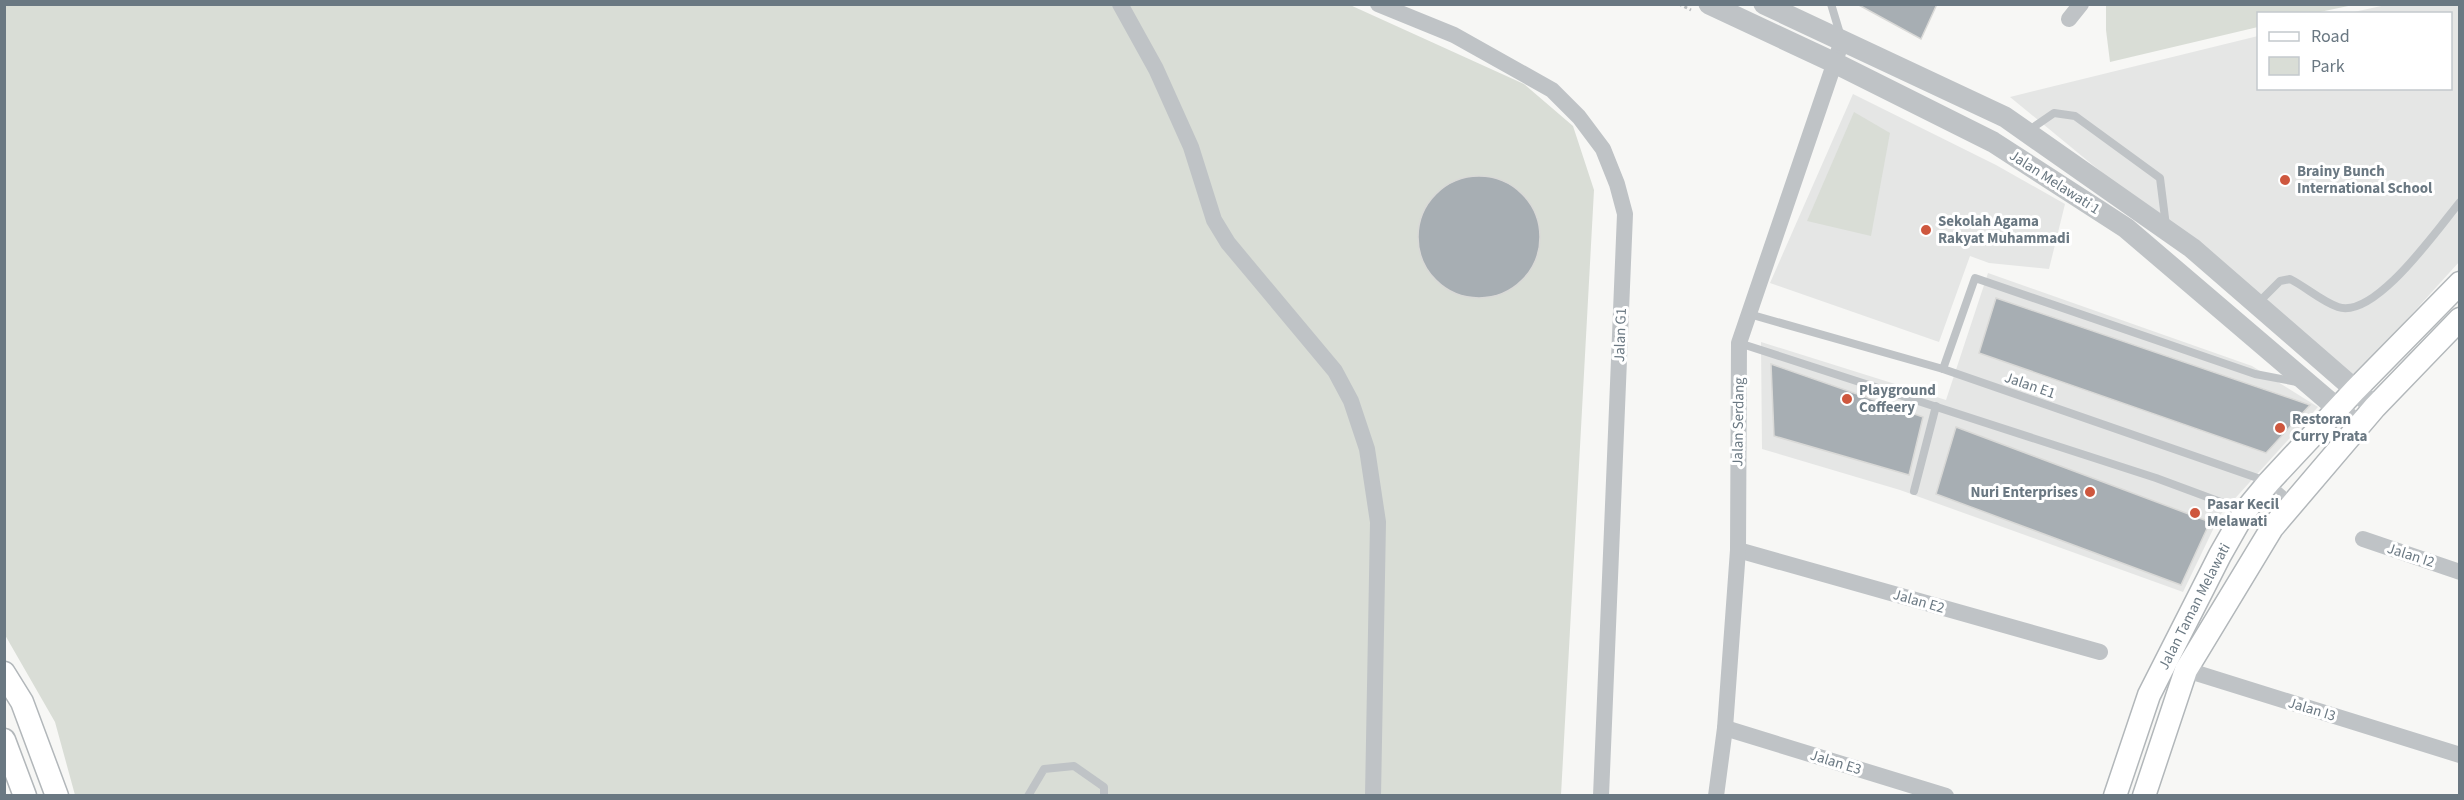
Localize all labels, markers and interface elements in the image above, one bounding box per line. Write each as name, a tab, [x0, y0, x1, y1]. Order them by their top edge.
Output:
legend	[2257, 12, 2452, 90]
text: Road	[2311, 24, 2350, 49]
text: Park	[2311, 54, 2345, 79]
street label: Jalan Melawati 1	[2005, 145, 2104, 220]
place label: Brainy Bunch International School	[2297, 161, 2433, 199]
marker: Brainy Bunch International School	[2278, 173, 2292, 187]
place label: Sekolah Agama Rakyat Muhammadi	[1938, 211, 2070, 249]
marker: Sekolah Agama Rakyat Muhammadi	[1919, 223, 1933, 237]
street label: Jalan G1	[1609, 308, 1632, 362]
street label: Jalan E1	[2002, 367, 2058, 404]
street label: Jalan Serdang	[1727, 377, 1750, 467]
place label: Playground Coffeery	[1859, 380, 1936, 418]
marker: Playground Coffeery	[1840, 392, 1854, 406]
place label: Restoran Curry Prata	[2292, 409, 2368, 447]
marker: Restoran Curry Prata	[2273, 421, 2287, 435]
place label: Nuri Enterprises	[1971, 482, 2078, 503]
marker: Nuri Enterprises	[2083, 485, 2097, 499]
place label: Pasar Kecil Melawati	[2207, 494, 2280, 532]
marker: Pasar Kecil Melawati	[2188, 506, 2202, 520]
street label: Jalan I2	[2384, 538, 2437, 573]
street label: Jalan Taman Melawati	[2153, 539, 2236, 674]
street label: Jalan E2	[1891, 584, 1947, 619]
street label: Jalan I3	[2285, 692, 2338, 727]
street label: Jalan E3	[1808, 745, 1864, 780]

